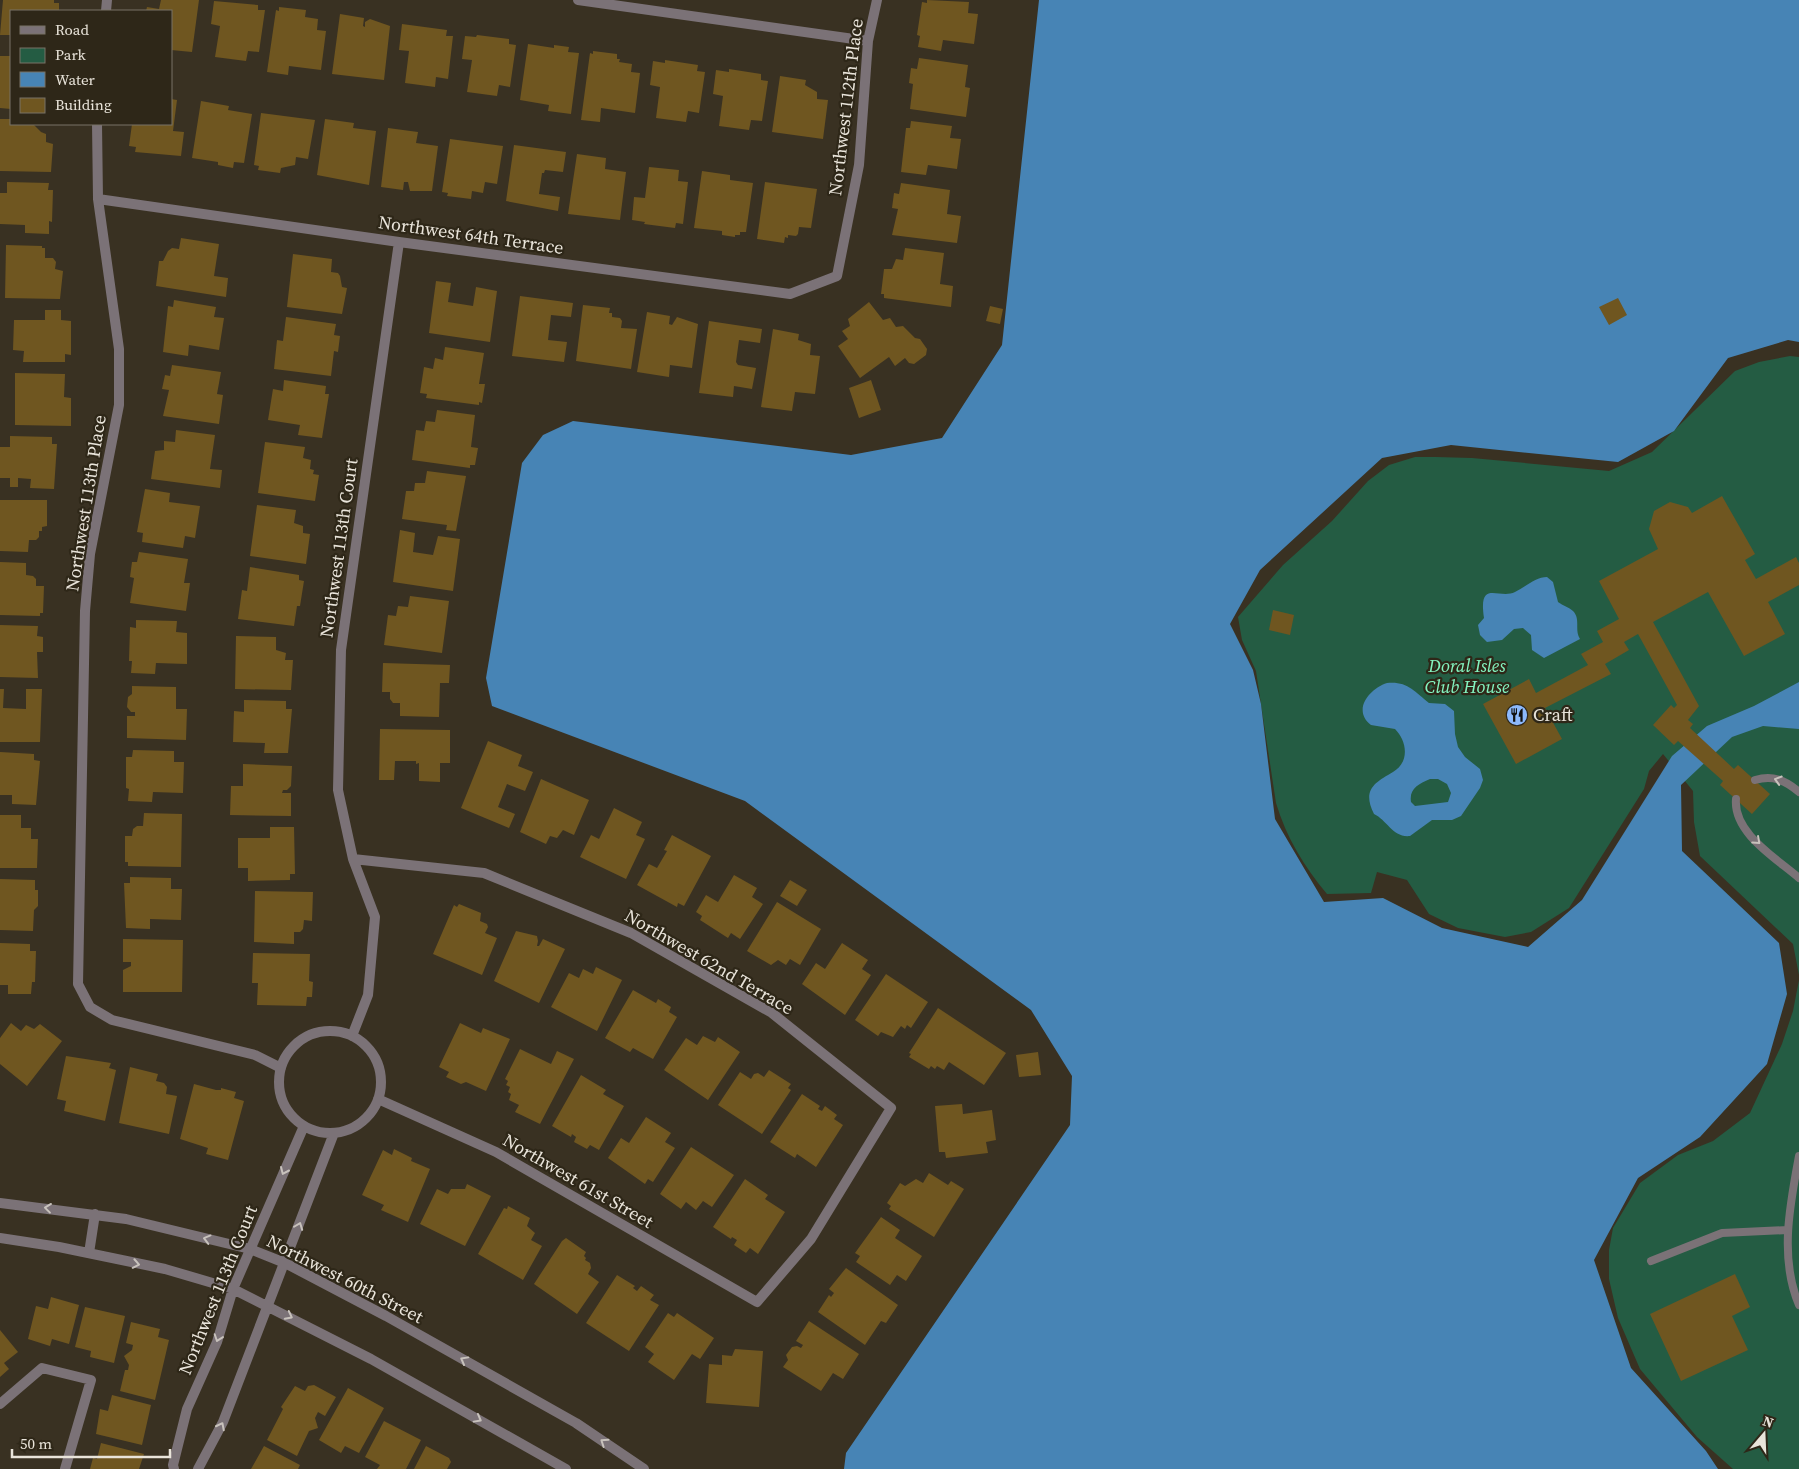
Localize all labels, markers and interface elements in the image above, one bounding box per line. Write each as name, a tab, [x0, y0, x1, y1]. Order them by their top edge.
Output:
legend	[10, 10, 172, 125]
street label: Northwest 112th Place	[822, 17, 869, 197]
text: Road	[55, 19, 89, 40]
text: Park	[55, 44, 87, 65]
text: Water	[55, 69, 96, 90]
text: Building	[55, 94, 112, 115]
street label: Northwest 64th Terrace	[377, 209, 565, 260]
street label: Northwest 113th Place	[59, 413, 112, 593]
street label: Northwest 113th Court	[314, 457, 363, 639]
park label: Doral Isles Club House	[1425, 653, 1510, 699]
place label: Craft	[1533, 702, 1573, 727]
restaurant icon: Craft	[1505, 703, 1529, 727]
one-way arrow	[1774, 775, 1783, 786]
one-way arrow	[1751, 835, 1760, 844]
street label: Northwest 62nd Terrace	[620, 903, 798, 1020]
street label: Northwest 61st Street	[498, 1127, 658, 1234]
one-way arrow	[280, 1166, 291, 1175]
street label: Northwest 113th Court	[172, 1201, 263, 1378]
one-way arrow	[43, 1203, 51, 1214]
one-way arrow	[293, 1222, 303, 1231]
street label: Northwest 60th Street	[263, 1228, 428, 1329]
one-way arrow	[203, 1235, 212, 1245]
one-way arrow	[132, 1258, 141, 1268]
one-way arrow	[284, 1310, 293, 1320]
one-way arrow	[214, 1333, 224, 1342]
one-way arrow	[460, 1356, 469, 1366]
north arrow	[1739, 1409, 1789, 1459]
text: N	[1760, 1411, 1776, 1433]
one-way arrow	[473, 1412, 482, 1422]
one-way arrow	[215, 1422, 225, 1431]
scale bar	[12, 1426, 170, 1458]
text: 50 m	[20, 1433, 52, 1454]
one-way arrow	[600, 1438, 609, 1448]

